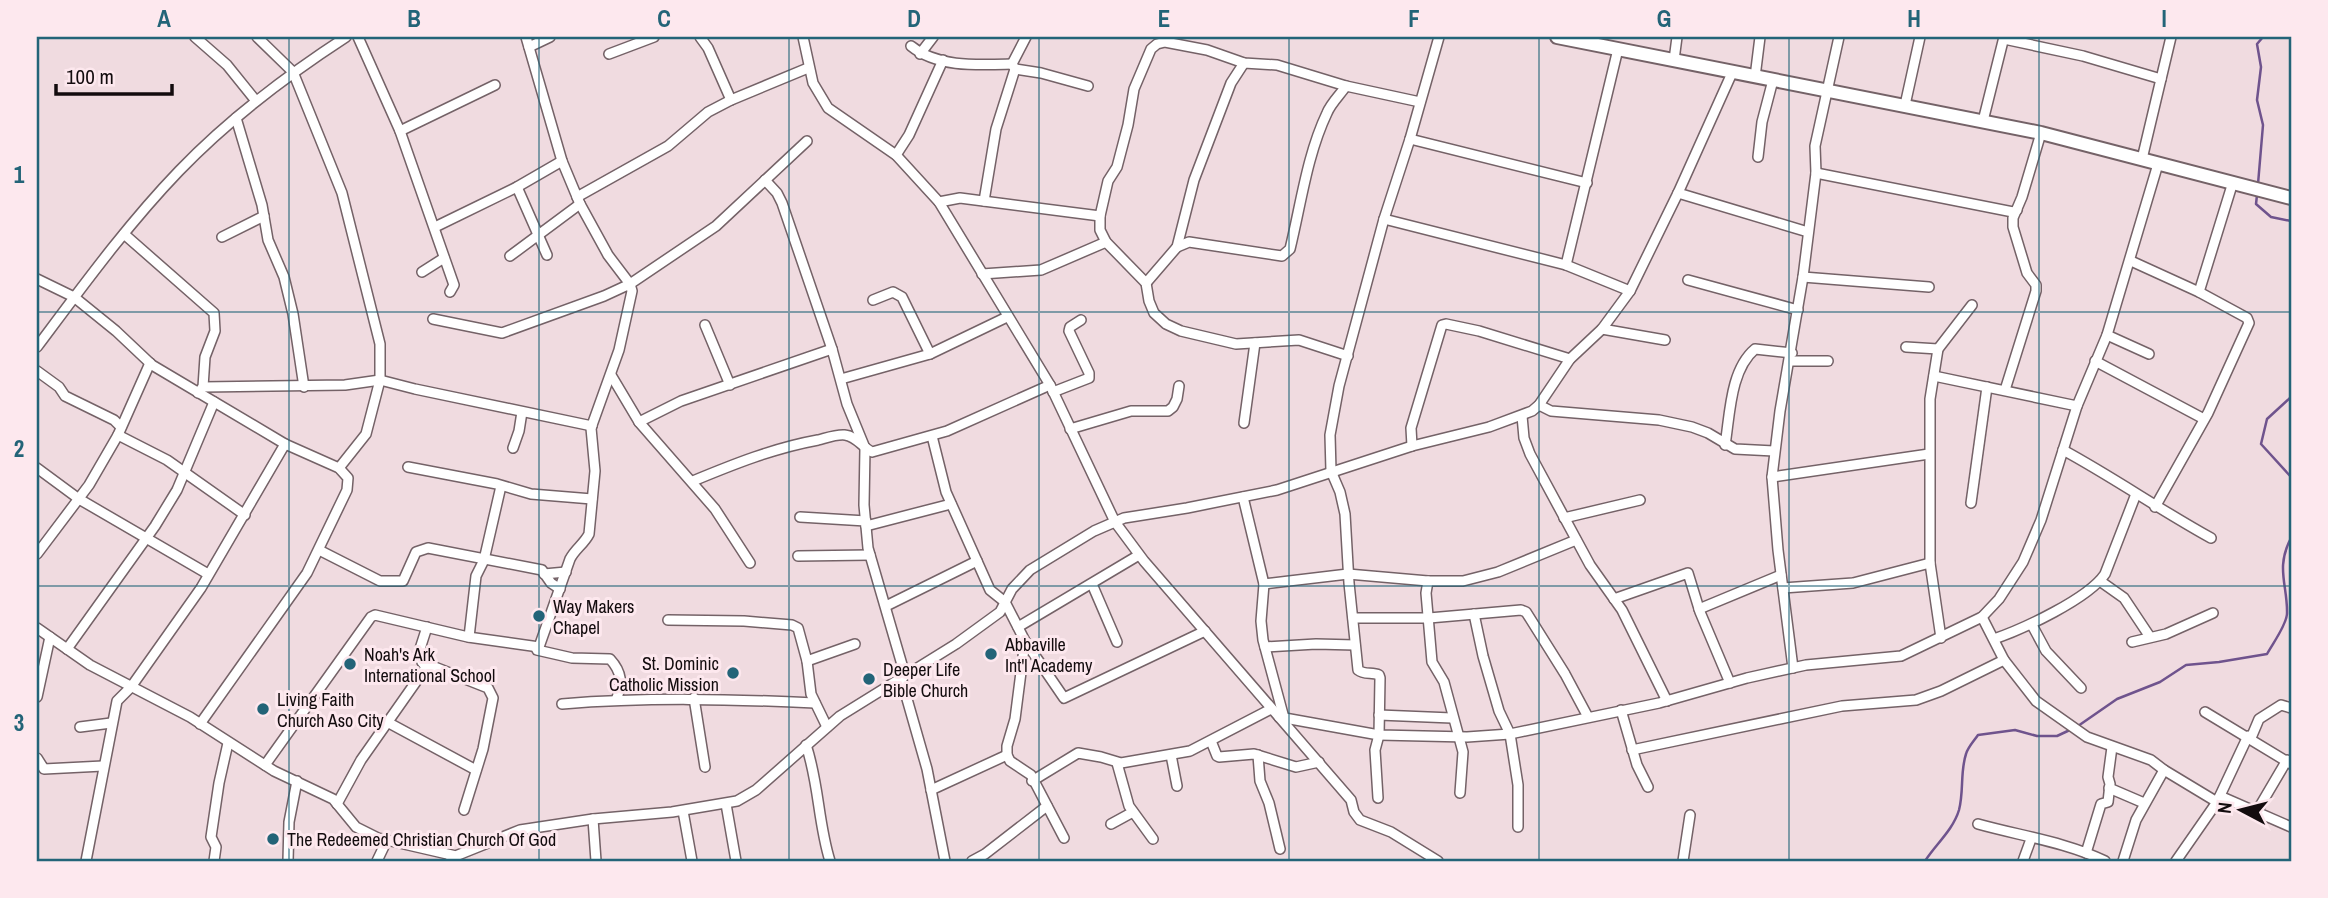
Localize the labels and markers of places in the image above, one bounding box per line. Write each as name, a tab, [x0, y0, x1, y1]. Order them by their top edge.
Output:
place label: Way Makers Chapel	[553, 594, 634, 640]
marker: Way Makers Chapel	[531, 608, 547, 624]
place label: Abbaville Int'l Academy	[1004, 632, 1093, 678]
place label: Noah's Ark International School	[364, 642, 495, 688]
marker: Abbaville Int'l Academy	[983, 646, 999, 662]
place label: St. Dominic Catholic Mission	[609, 651, 719, 697]
marker: Noah's Ark International School	[342, 656, 358, 672]
place label: Deeper Life Bible Church	[883, 657, 968, 703]
marker: St. Dominic Catholic Mission	[725, 665, 741, 681]
marker: Deeper Life Bible Church	[861, 671, 877, 687]
place label: Living Faith Church Aso City	[277, 687, 384, 733]
marker: Living Faith Church Aso City	[255, 701, 271, 717]
place label: The Redeemed Christian Church Of God	[287, 827, 556, 852]
marker: The Redeemed Christian Church Of God	[265, 831, 281, 847]

